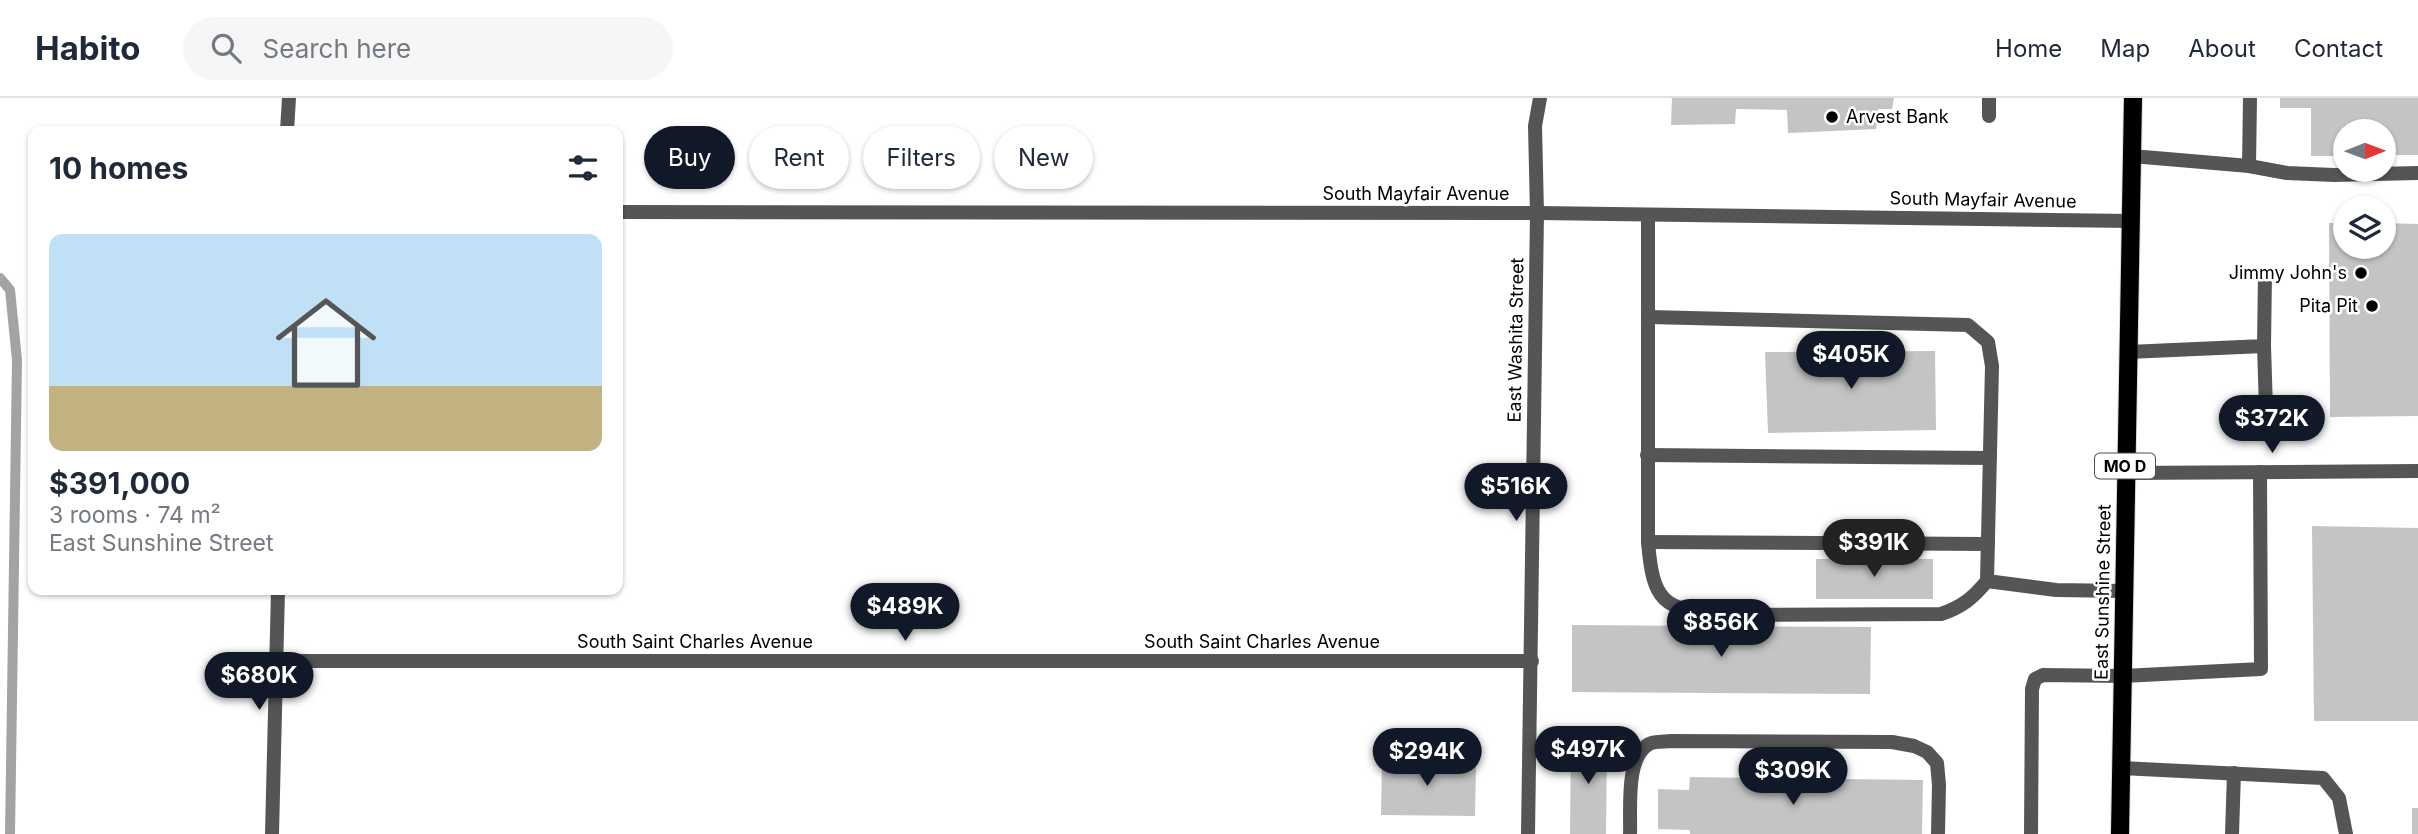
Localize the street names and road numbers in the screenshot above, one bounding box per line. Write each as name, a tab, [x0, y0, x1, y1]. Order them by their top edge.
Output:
street label: South Mayfair Avenue	[1323, 183, 1509, 204]
street label: South Mayfair Avenue	[1889, 187, 2077, 212]
street label: East Washita Street	[1504, 257, 1527, 423]
road number: MO D	[2095, 454, 2155, 478]
street label: East Sunshine Street	[2090, 504, 2115, 680]
street label: South Saint Charles Avenue	[577, 631, 813, 652]
street label: South Saint Charles Avenue	[1144, 631, 1380, 652]

